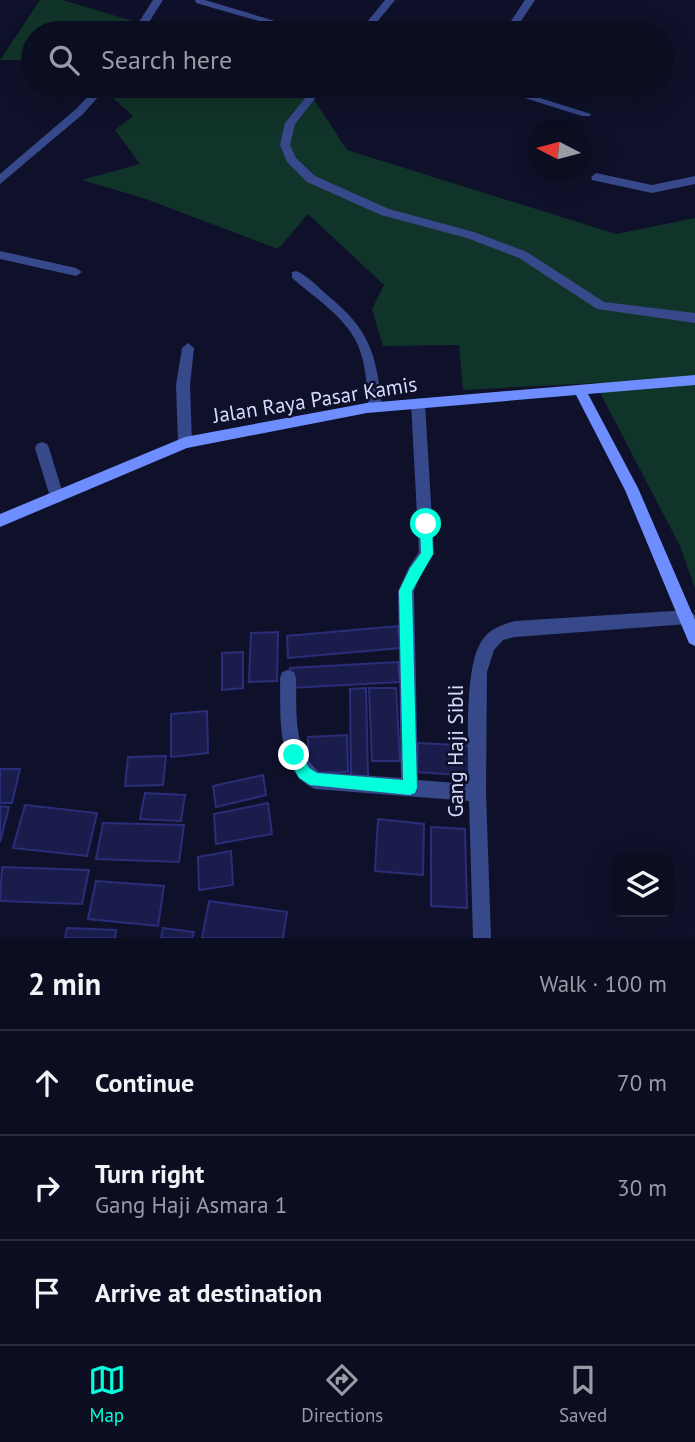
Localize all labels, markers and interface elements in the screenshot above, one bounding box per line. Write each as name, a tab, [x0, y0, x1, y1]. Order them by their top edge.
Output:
search box	[21, 21, 674, 98]
icon: search	[45, 41, 83, 79]
text: Search here	[101, 43, 232, 76]
north arrow	[527, 119, 590, 182]
street label: Jalan Raya Pasar Kamis	[210, 370, 419, 429]
route start	[410, 508, 441, 539]
street label: Gang Haji Sibli	[442, 685, 469, 817]
route end	[278, 739, 309, 770]
map controls	[611, 854, 674, 917]
button: layers	[611, 854, 674, 917]
text: 2 min	[28, 964, 101, 1003]
text: Walk · 100 m	[540, 969, 667, 998]
icon: ahead	[28, 1064, 66, 1102]
text: Continue	[95, 1066, 194, 1099]
text: 70 m	[617, 1068, 667, 1097]
text: Turn right	[95, 1157, 204, 1190]
icon: right	[28, 1169, 66, 1207]
text: 30 m	[617, 1173, 667, 1202]
text: Gang Haji Asmara 1	[95, 1190, 287, 1219]
icon: arrive	[28, 1274, 66, 1312]
text: Arrive at destination	[95, 1276, 322, 1309]
tab: Map	[88, 1361, 126, 1427]
tab: Directions	[301, 1361, 383, 1427]
tab: Saved	[559, 1361, 607, 1427]

